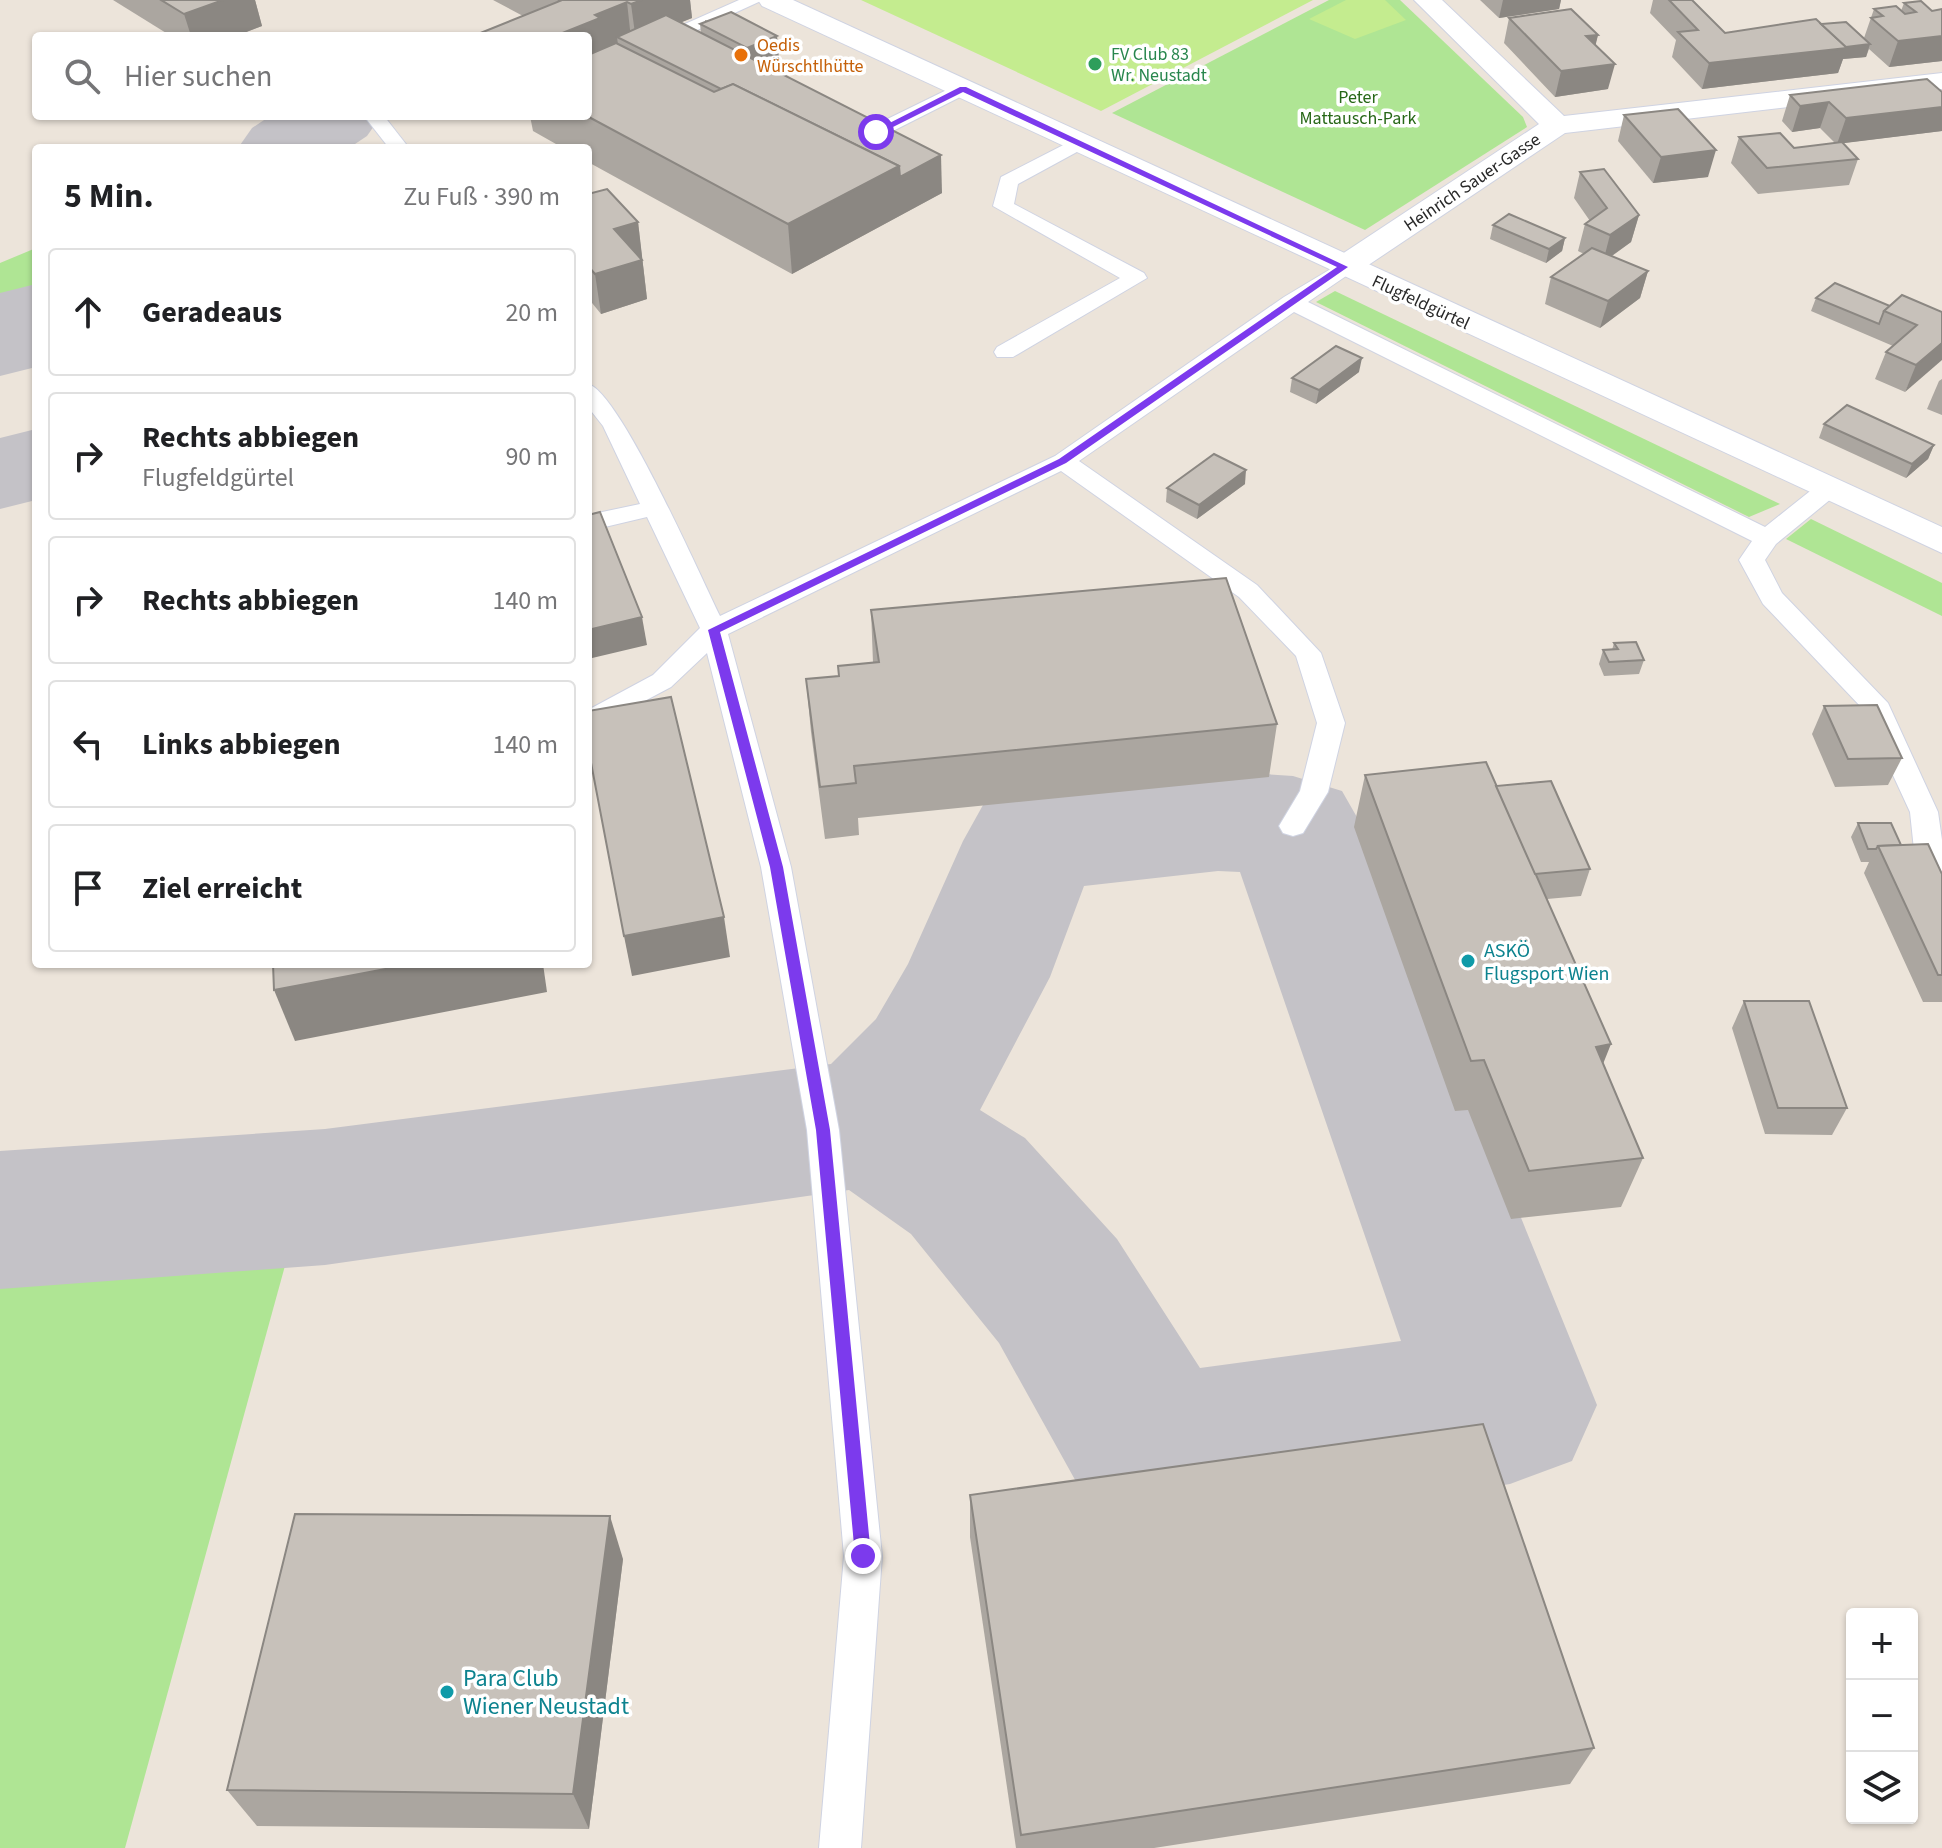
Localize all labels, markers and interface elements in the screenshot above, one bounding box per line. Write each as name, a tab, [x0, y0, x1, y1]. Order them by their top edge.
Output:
search box	[32, 32, 592, 120]
place label: Oedis Würschtlhütte	[757, 33, 863, 79]
place label: FV Club 83 Wr. Neustadt	[1111, 42, 1207, 88]
marker: Oedis Würschtlhütte	[732, 46, 750, 64]
icon: search	[60, 54, 104, 98]
text: Hier suchen	[124, 55, 272, 98]
marker: FV Club 83 Wr. Neustadt	[1086, 55, 1104, 73]
park label: Peter Mattausch-Park	[1300, 85, 1417, 131]
route start	[858, 114, 894, 150]
street label: Heinrich Sauer-Gasse	[1399, 127, 1546, 238]
text: 5 Min.	[64, 172, 154, 221]
text: Zu Fuß · 390 m	[403, 178, 560, 215]
street label: Flugfeldgürtel	[1368, 269, 1474, 336]
icon: ahead	[66, 290, 110, 334]
text: Geradeaus	[142, 291, 282, 334]
text: 20 m	[505, 294, 558, 331]
text: Rechts abbiegen	[142, 416, 359, 459]
icon: right	[66, 434, 110, 478]
text: 90 m	[505, 438, 558, 475]
text: Flugfeldgürtel	[142, 459, 294, 496]
icon: right	[66, 578, 110, 622]
text: Rechts abbiegen	[142, 579, 359, 622]
text: 140 m	[492, 582, 558, 619]
icon: left	[66, 722, 110, 766]
text: Links abbiegen	[142, 723, 341, 766]
text: 140 m	[492, 726, 558, 763]
icon: arrive	[66, 866, 110, 910]
text: Ziel erreicht	[142, 867, 302, 910]
place label: ASKÖ Flugsport Wien	[1484, 937, 1609, 988]
marker: ASKÖ Flugsport Wien	[1459, 952, 1477, 970]
route end	[845, 1538, 881, 1574]
map controls	[1846, 1608, 1918, 1824]
button: +	[1846, 1608, 1918, 1680]
place label: Para Club Wiener Neustadt	[463, 1661, 629, 1724]
button: −	[1846, 1680, 1918, 1752]
marker: Para Club Wiener Neustadt	[438, 1683, 456, 1701]
button: layers	[1846, 1752, 1918, 1824]

